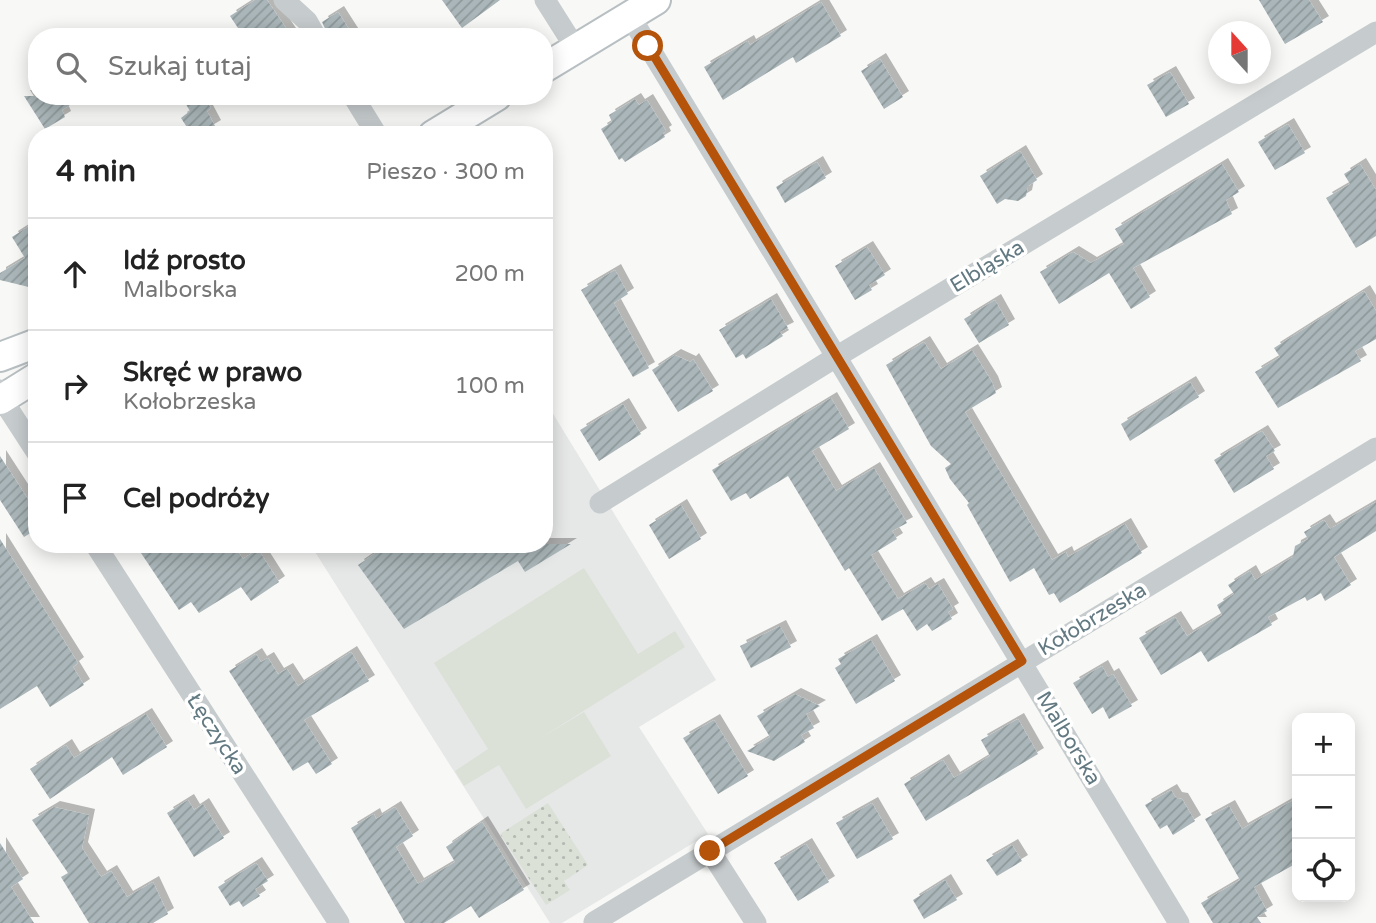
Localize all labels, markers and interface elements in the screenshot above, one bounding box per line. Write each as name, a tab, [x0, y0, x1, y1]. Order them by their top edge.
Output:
north arrow	[1208, 21, 1271, 84]
search box	[28, 28, 553, 105]
route start	[632, 30, 663, 61]
icon: search	[52, 48, 90, 86]
text: Szukaj tutaj	[108, 51, 252, 82]
text: 4 min	[56, 153, 136, 190]
text: Pieszo · 300 m	[366, 158, 525, 186]
street label: Elbląska	[946, 235, 1029, 298]
text: Idź prosto	[123, 245, 246, 276]
icon: ahead	[56, 255, 94, 293]
text: 200 m	[455, 260, 525, 288]
text: Malborska	[123, 276, 237, 304]
text: Skręć w prawo	[123, 357, 302, 388]
icon: right	[56, 367, 94, 405]
text: 100 m	[455, 372, 525, 400]
text: Kołobrzeska	[123, 388, 256, 416]
icon: arrive	[56, 479, 94, 517]
text: Cel podróży	[123, 483, 270, 514]
street label: Kołobrzeska	[1034, 577, 1151, 662]
street label: Malborska	[1031, 687, 1106, 789]
street label: Łęczycka	[181, 689, 252, 779]
map controls	[1292, 713, 1355, 902]
button: +	[1292, 713, 1355, 776]
button: −	[1292, 776, 1355, 839]
route end	[694, 835, 725, 866]
button: locate	[1292, 839, 1355, 902]

